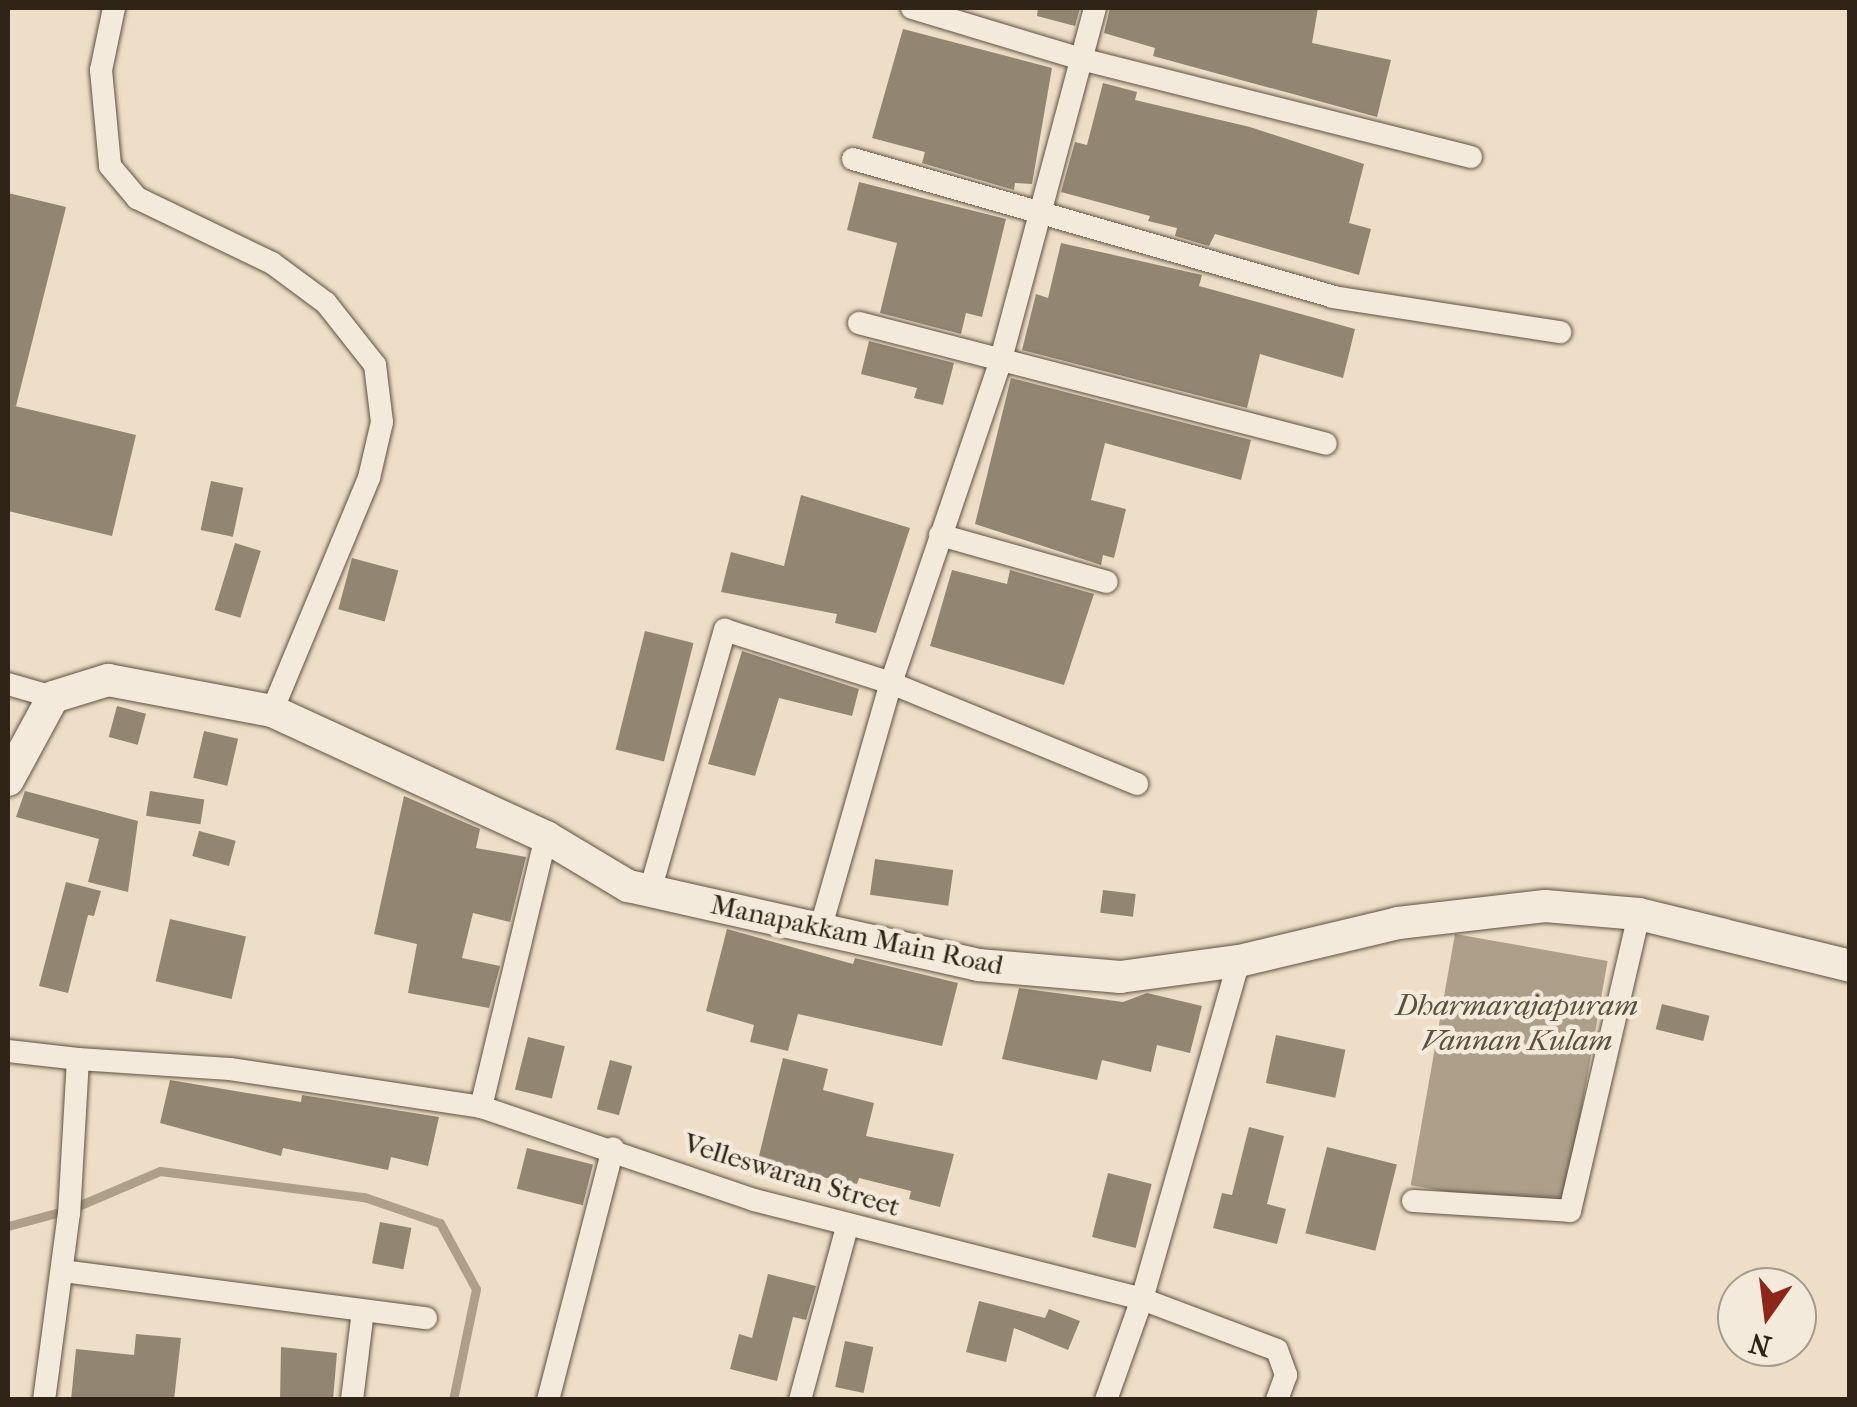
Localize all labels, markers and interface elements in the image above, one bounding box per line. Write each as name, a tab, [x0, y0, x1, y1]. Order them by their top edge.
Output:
street label: Manapakkam Main Road	[708, 888, 1006, 982]
water label: Dharmarajapuram Vannan Kulam	[1396, 988, 1638, 1058]
street label: Velleswaran Street	[680, 1126, 904, 1224]
north arrow	[1717, 1267, 1817, 1367]
text: N	[1746, 1326, 1774, 1363]

